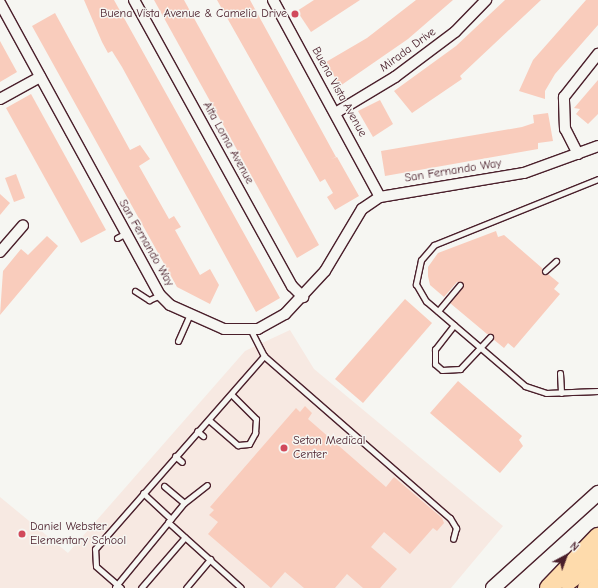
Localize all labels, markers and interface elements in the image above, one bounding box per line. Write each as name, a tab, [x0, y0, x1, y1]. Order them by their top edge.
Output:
place label: Buena Vista Avenue & Camelia Drive	[100, 7, 287, 21]
marker: Buena Vista Avenue & Camelia Drive	[290, 9, 300, 19]
street label: Mirada Drive	[377, 25, 439, 75]
street label: Buena Vista Avenue	[308, 45, 370, 139]
street label: Alta Loma Avenue	[199, 99, 257, 187]
street label: San Fernando Way	[404, 156, 502, 186]
street label: San Fernando Way	[115, 197, 177, 289]
place label: Seton Medical Center	[293, 434, 365, 462]
marker: Seton Medical Center	[278, 442, 290, 454]
place label: Daniel Webster Elementary School	[30, 520, 126, 548]
marker: Daniel Webster Elementary School	[17, 529, 27, 539]
north arrow	[546, 536, 586, 576]
text: N	[567, 539, 581, 554]

